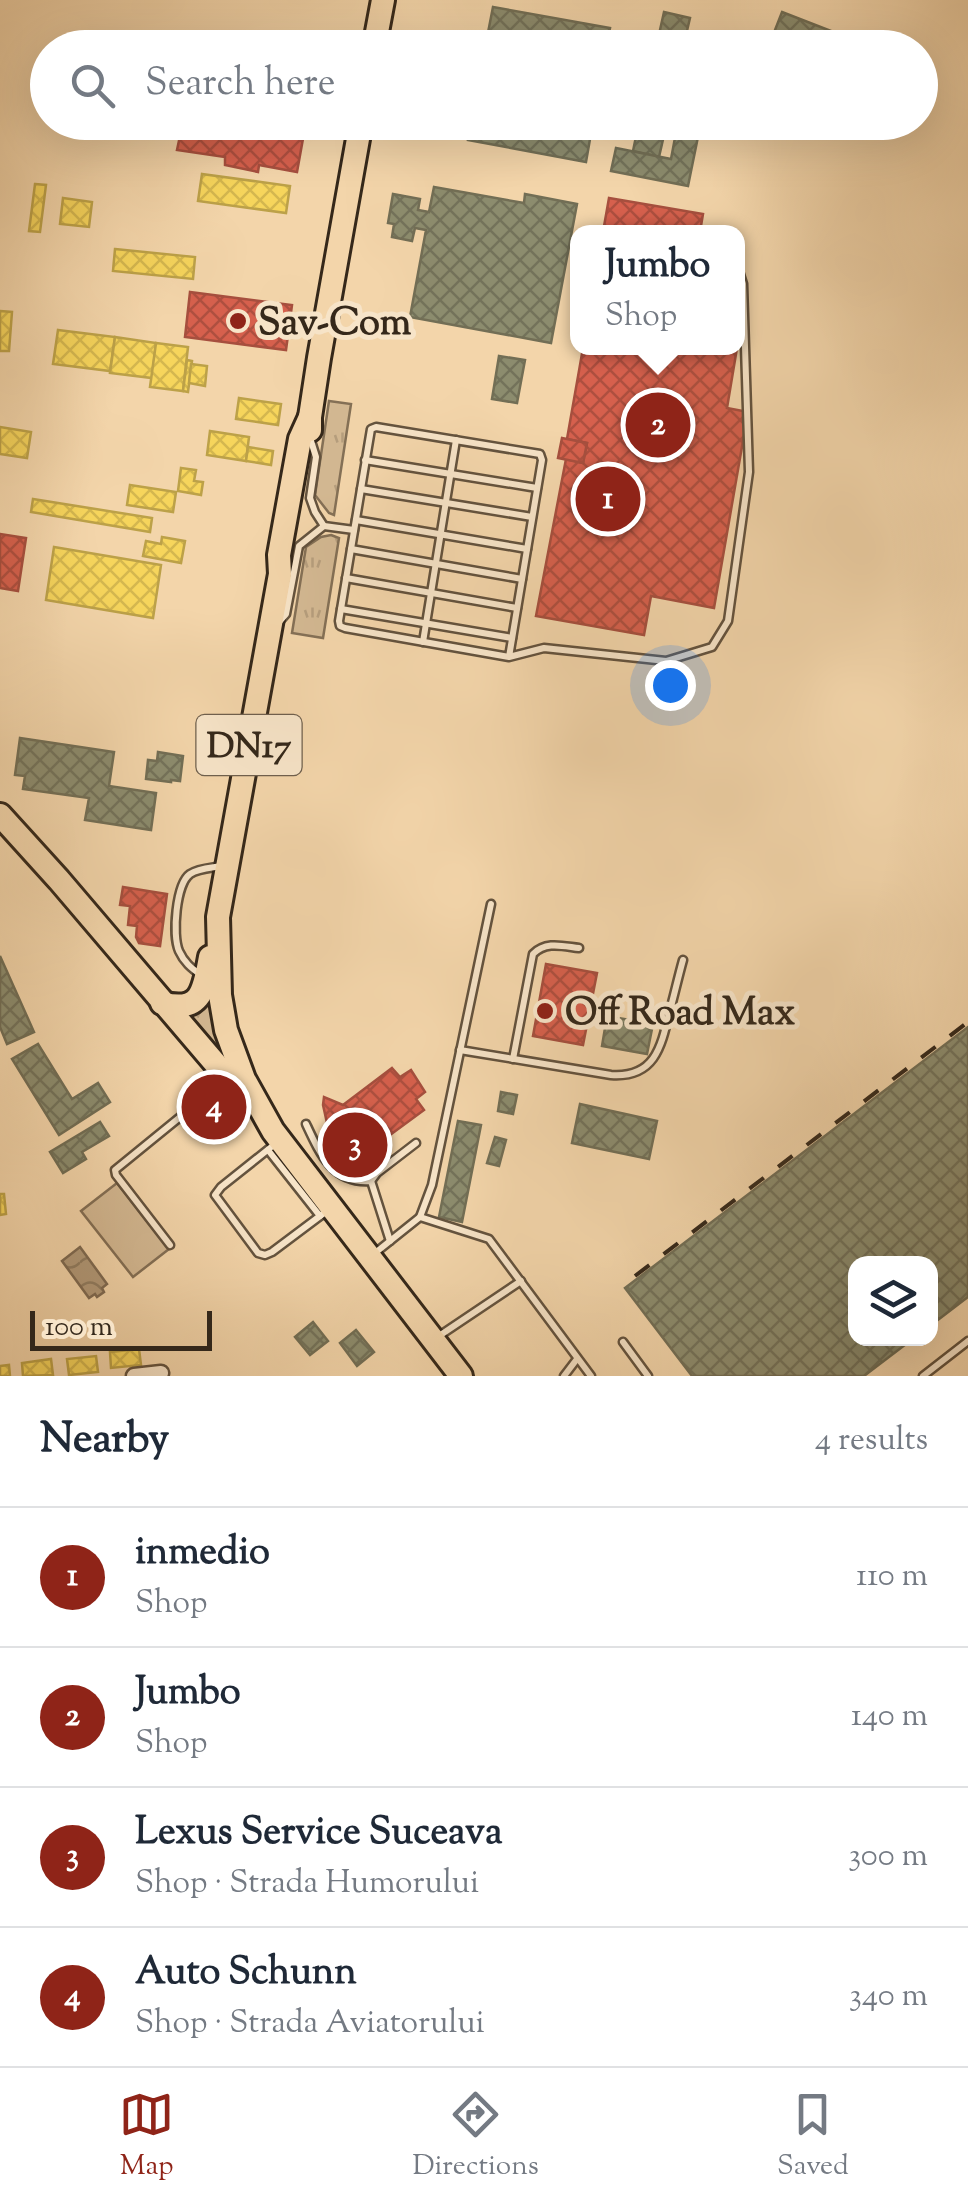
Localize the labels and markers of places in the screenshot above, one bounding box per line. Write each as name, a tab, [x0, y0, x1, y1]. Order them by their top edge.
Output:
place label: Sav-Com	[258, 298, 412, 352]
marker: Sav-Com	[227, 310, 249, 332]
pin: 2	[626, 388, 690, 462]
pin: 1	[576, 462, 640, 536]
place label: Off Road Max	[565, 988, 796, 1042]
marker: Off Road Max	[534, 1000, 556, 1022]
pin: 4	[182, 1070, 246, 1144]
pin: 3	[322, 1108, 388, 1182]

